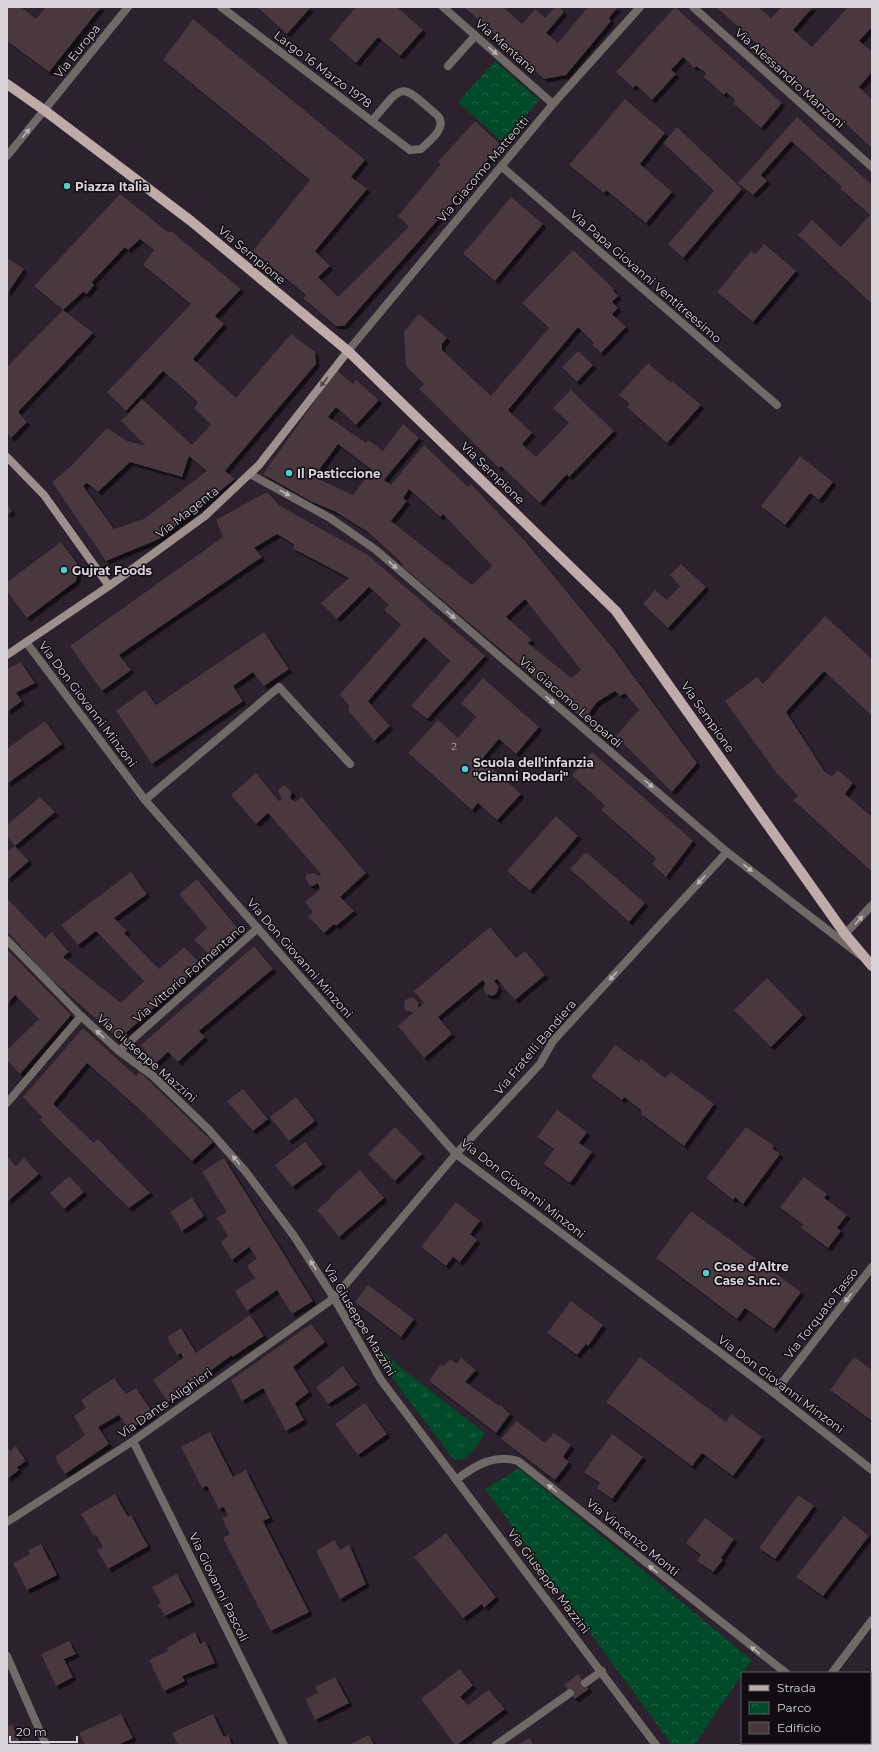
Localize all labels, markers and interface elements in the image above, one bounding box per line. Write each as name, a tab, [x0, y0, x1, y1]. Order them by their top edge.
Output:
street label: Via Mentana	[473, 16, 539, 76]
street label: Via Europa	[51, 21, 103, 81]
street label: Via Alessandro Manzoni	[732, 25, 848, 131]
street label: Largo 16 Marzo 1978	[271, 27, 375, 111]
one-way arrow	[488, 47, 498, 56]
street label: Via Giacomo Matteotti	[434, 113, 532, 225]
one-way arrow	[21, 128, 30, 139]
place label: Piazza Italia	[75, 179, 150, 194]
marker: Piazza Italia	[62, 181, 72, 191]
street label: Via Papa Giovanni Ventitreesimo	[567, 206, 725, 346]
street label: Via Sempione	[215, 223, 289, 287]
one-way arrow	[320, 376, 328, 387]
street label: Via Sempione	[458, 439, 528, 507]
place label: Il Pasticcione	[297, 466, 381, 481]
marker: Il Pasticcione	[284, 468, 294, 478]
street label: Via Magenta	[153, 483, 221, 541]
one-way arrow	[279, 490, 291, 497]
one-way arrow	[387, 560, 398, 569]
place label: Gujrat Foods	[72, 563, 152, 578]
marker: Gujrat Foods	[59, 565, 69, 575]
one-way arrow	[446, 611, 456, 620]
street label: Via Don Giovanni Minzoni	[36, 638, 140, 770]
street label: Via Giacomo Leopardi	[516, 653, 626, 751]
street label: Via Sempione	[678, 679, 738, 755]
one-way arrow	[545, 695, 555, 704]
house number: 2	[451, 740, 457, 753]
place label: Scuola dell'infanzia "Gianni Rodari"	[473, 755, 594, 784]
marker: Scuola dell'infanzia "Gianni Rodari"	[460, 764, 470, 774]
one-way arrow	[643, 780, 654, 789]
one-way arrow	[742, 864, 753, 873]
one-way arrow	[696, 875, 705, 885]
street label: Via Don Giovanni Minzoni	[244, 895, 356, 1021]
one-way arrow	[854, 915, 863, 925]
street label: Via Vittorio Formentano	[130, 920, 248, 1026]
one-way arrow	[608, 971, 618, 981]
street label: Via Fratelli Bandiera	[491, 996, 579, 1098]
street label: Via Giuseppe Mazzini	[94, 1011, 200, 1105]
one-way arrow	[95, 1029, 105, 1039]
street label: Via Don Giovanni Minzoni	[458, 1135, 588, 1241]
one-way arrow	[232, 1155, 241, 1166]
one-way arrow	[309, 1259, 316, 1271]
place label: Cose d'Altre Case S.n.c.	[714, 1259, 789, 1288]
street label: Via Giuseppe Mazzini	[321, 1262, 399, 1378]
street label: Via Torquato Tasso	[781, 1264, 861, 1362]
marker: Cose d'Altre Case S.n.c.	[701, 1268, 711, 1278]
one-way arrow	[844, 1292, 852, 1303]
street label: Via Don Giovanni Minzoni	[715, 1332, 847, 1436]
street label: Via Dante Alighieri	[115, 1365, 215, 1441]
one-way arrow	[546, 1483, 557, 1492]
street label: Via Vincenzo Monti	[584, 1495, 682, 1579]
street label: Via Giuseppe Mazzini	[505, 1526, 593, 1636]
street label: Via Giovanni Pascoli	[186, 1530, 252, 1644]
one-way arrow	[648, 1564, 659, 1573]
one-way arrow	[750, 1645, 761, 1654]
legend	[741, 1672, 871, 1744]
text: Strada	[777, 1680, 816, 1695]
text: Parco	[777, 1700, 811, 1715]
scale bar	[10, 1718, 77, 1744]
text: Edificio	[777, 1720, 821, 1735]
text: 20 m	[16, 1724, 47, 1739]

